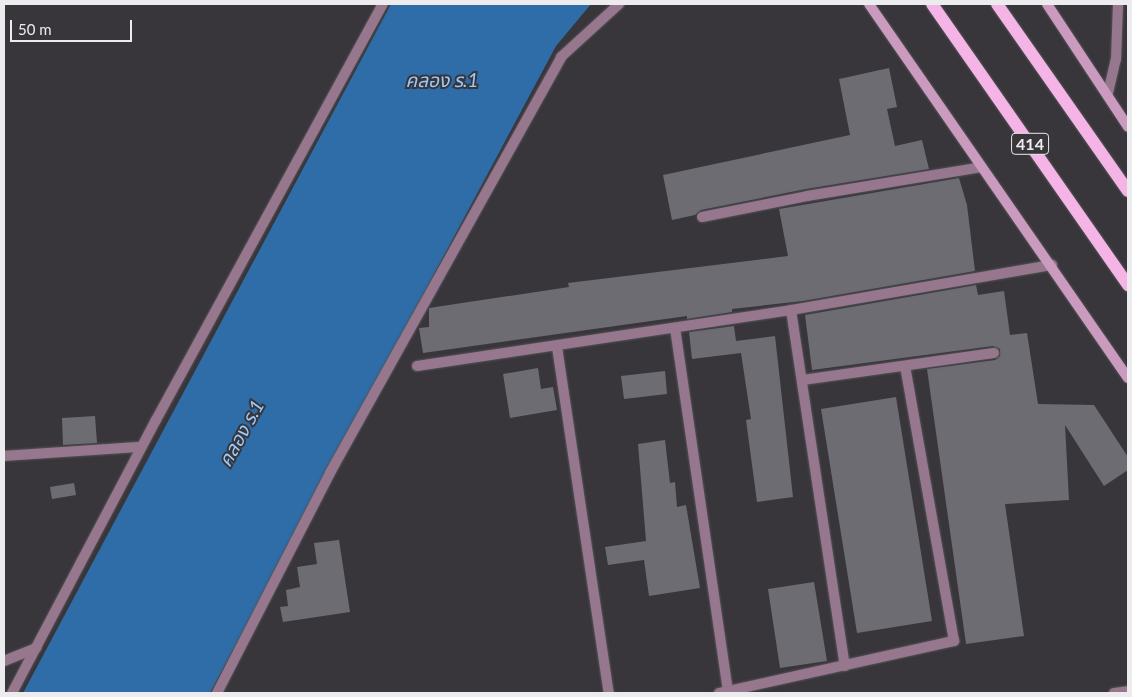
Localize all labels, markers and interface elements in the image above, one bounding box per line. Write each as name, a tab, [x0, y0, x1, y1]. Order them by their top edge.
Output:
scale bar	[12, 10, 135, 42]
text: 50 m	[18, 20, 52, 38]
water label: คลอง ร.1	[406, 69, 478, 91]
road number: 414	[1010, 130, 1050, 158]
water label: คลอง ร.1	[213, 396, 269, 470]

